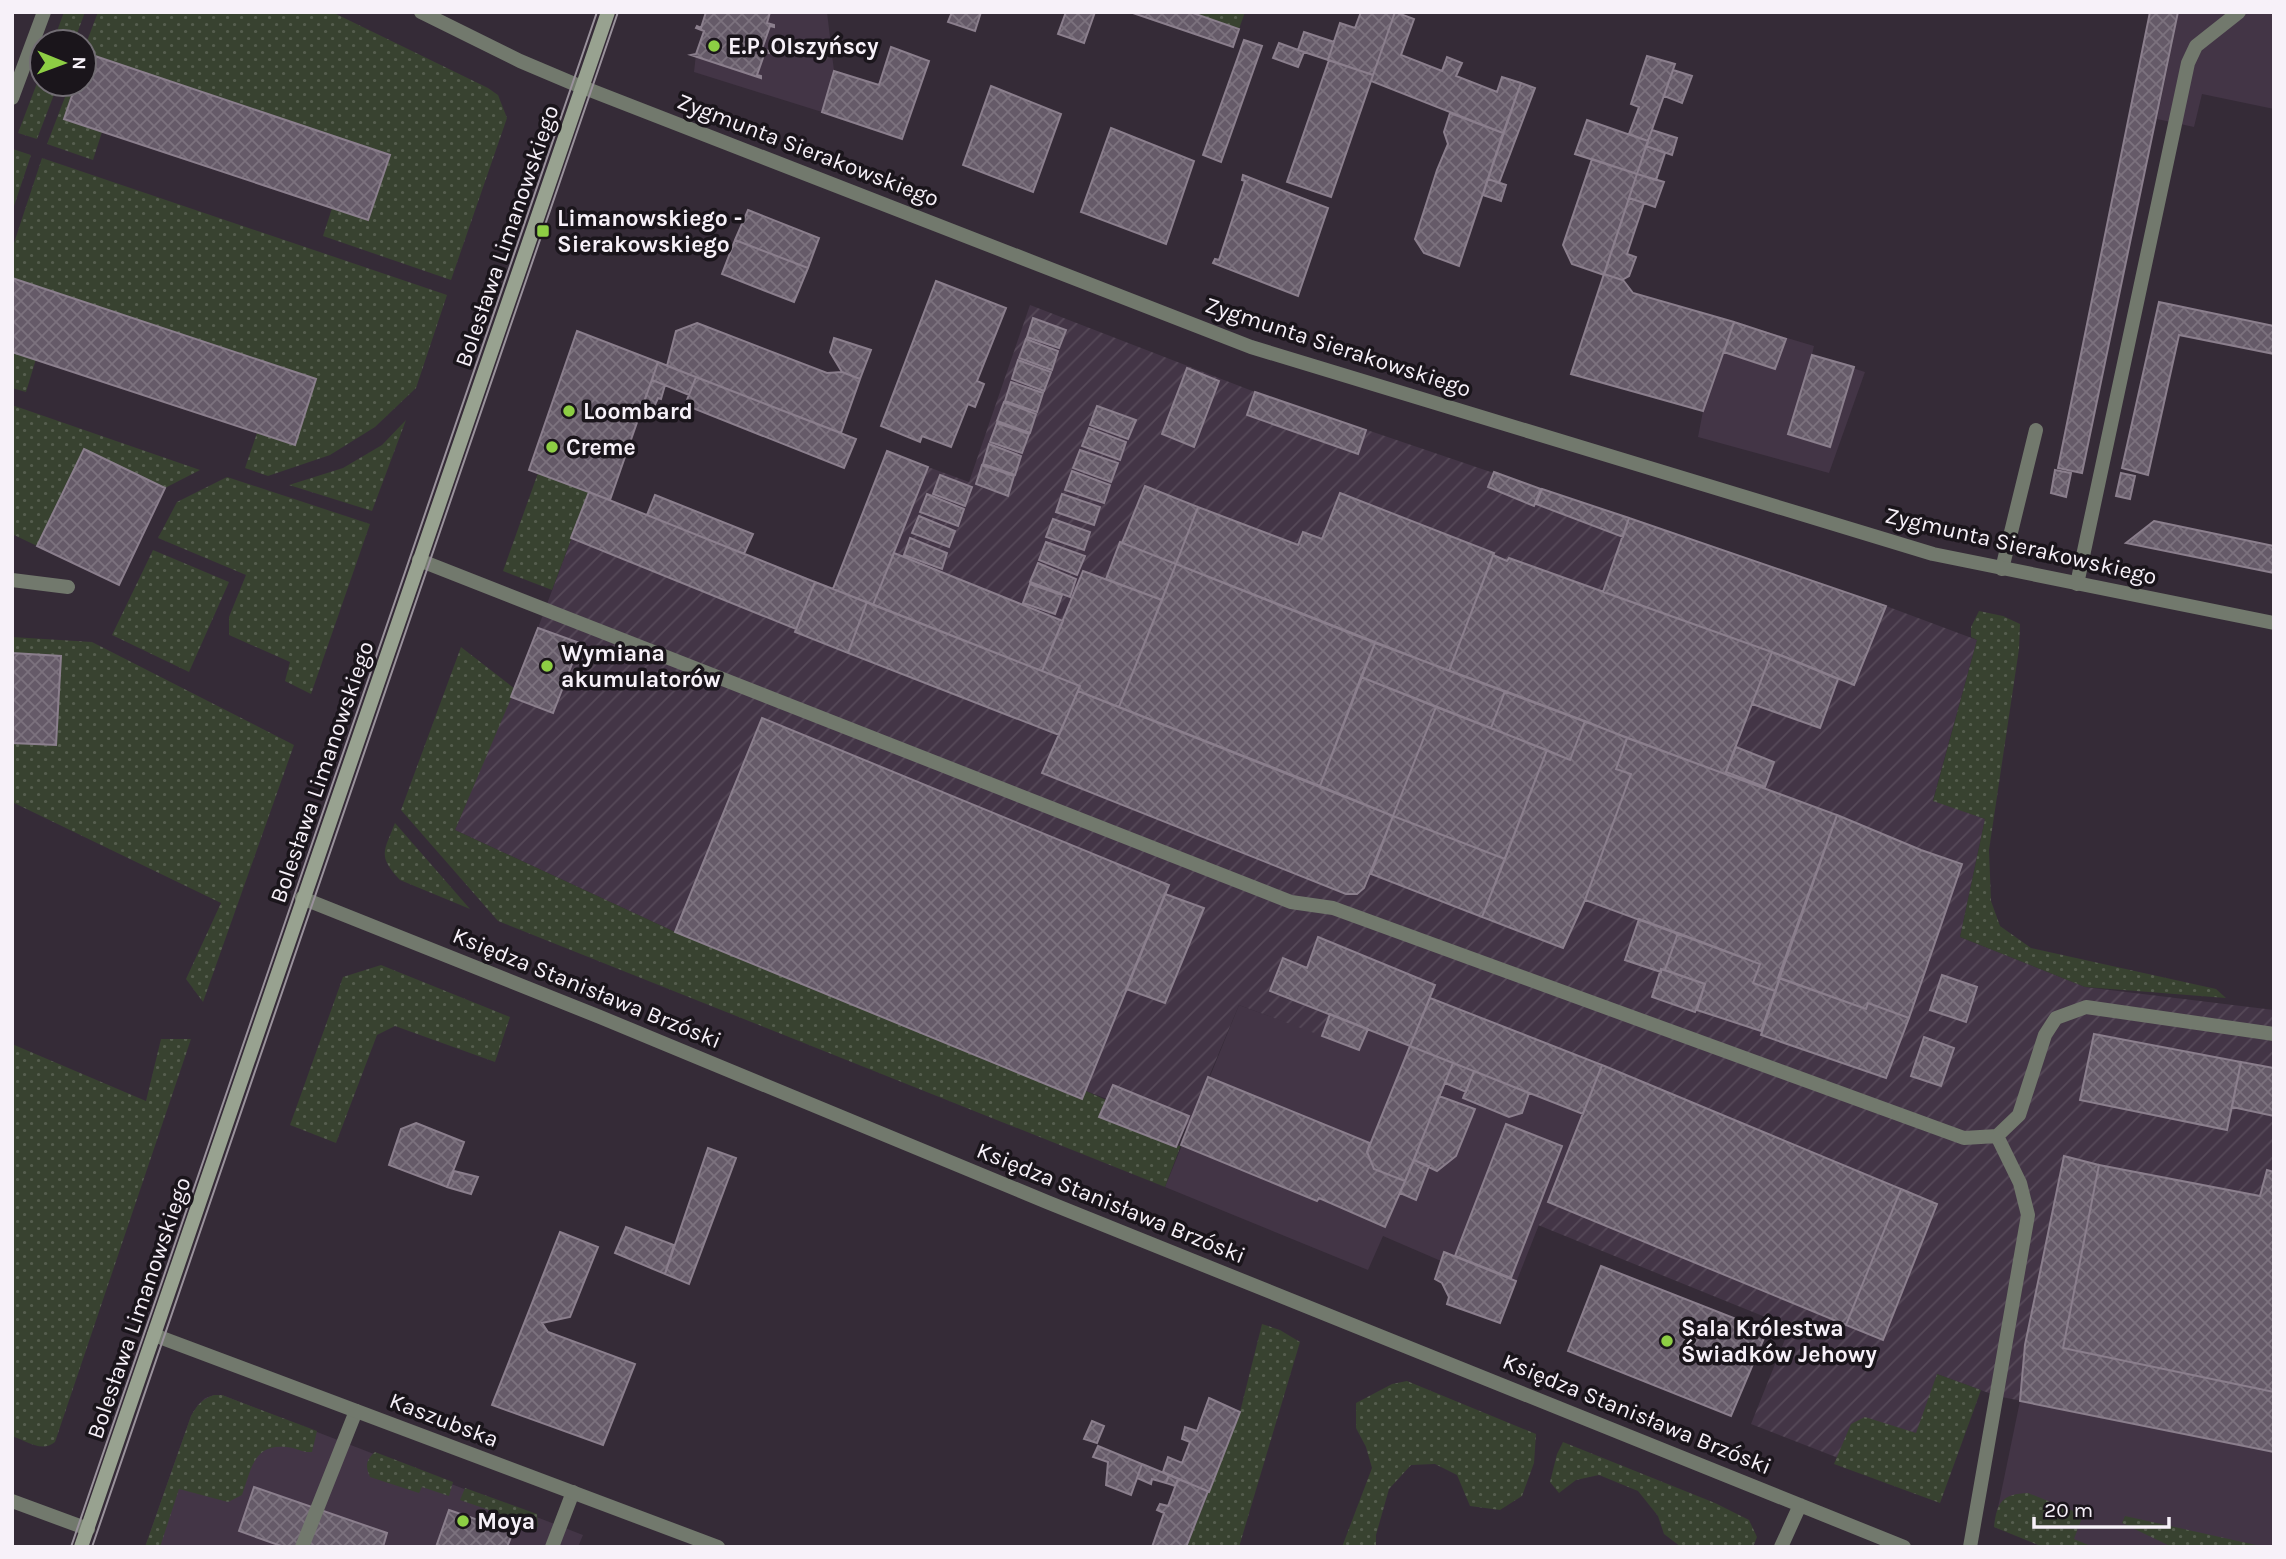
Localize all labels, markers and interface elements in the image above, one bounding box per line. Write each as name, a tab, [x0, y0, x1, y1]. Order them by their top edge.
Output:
north arrow	[28, 28, 98, 98]
place label: E.P. Olszyńscy	[728, 33, 879, 60]
marker: E.P. Olszyńscy	[706, 38, 722, 54]
text: N	[68, 56, 90, 70]
street label: Zygmunta Sierakowskiego	[673, 88, 943, 212]
street label: Bolesława Limanowskiego	[449, 101, 565, 371]
place label: Limanowskiego - Sierakowskiego	[557, 205, 742, 258]
marker: Limanowskiego - Sierakowskiego	[535, 223, 551, 239]
street label: Zygmunta Sierakowskiego	[1202, 291, 1474, 403]
place label: Loombard	[583, 398, 693, 425]
marker: Loombard	[561, 403, 577, 419]
place label: Creme	[566, 434, 636, 461]
marker: Creme	[544, 439, 560, 455]
street label: Zygmunta Sierakowskiego	[1882, 502, 2160, 590]
street label: Bolesława Limanowskiego	[264, 637, 380, 907]
place label: Wymiana akumulatorów	[561, 640, 721, 693]
marker: Wymiana akumulatorów	[539, 658, 555, 674]
street label: Księdza Stanisława Brzóski	[449, 922, 725, 1054]
street label: Księdza Stanisława Brzóski	[973, 1137, 1249, 1269]
street label: Bolesława Limanowskiego	[81, 1173, 197, 1443]
place label: Sala Królestwa Świadków Jehowy	[1681, 1315, 1877, 1368]
marker: Sala Królestwa Świadków Jehowy	[1659, 1333, 1675, 1349]
street label: Księdza Stanisława Brzóski	[1499, 1348, 1775, 1480]
street label: Kaszubska	[386, 1387, 502, 1453]
scale bar	[2034, 1486, 2169, 1530]
text: 20 m	[2044, 1498, 2093, 1522]
place label: Moya	[477, 1508, 535, 1535]
marker: Moya	[455, 1513, 471, 1529]

